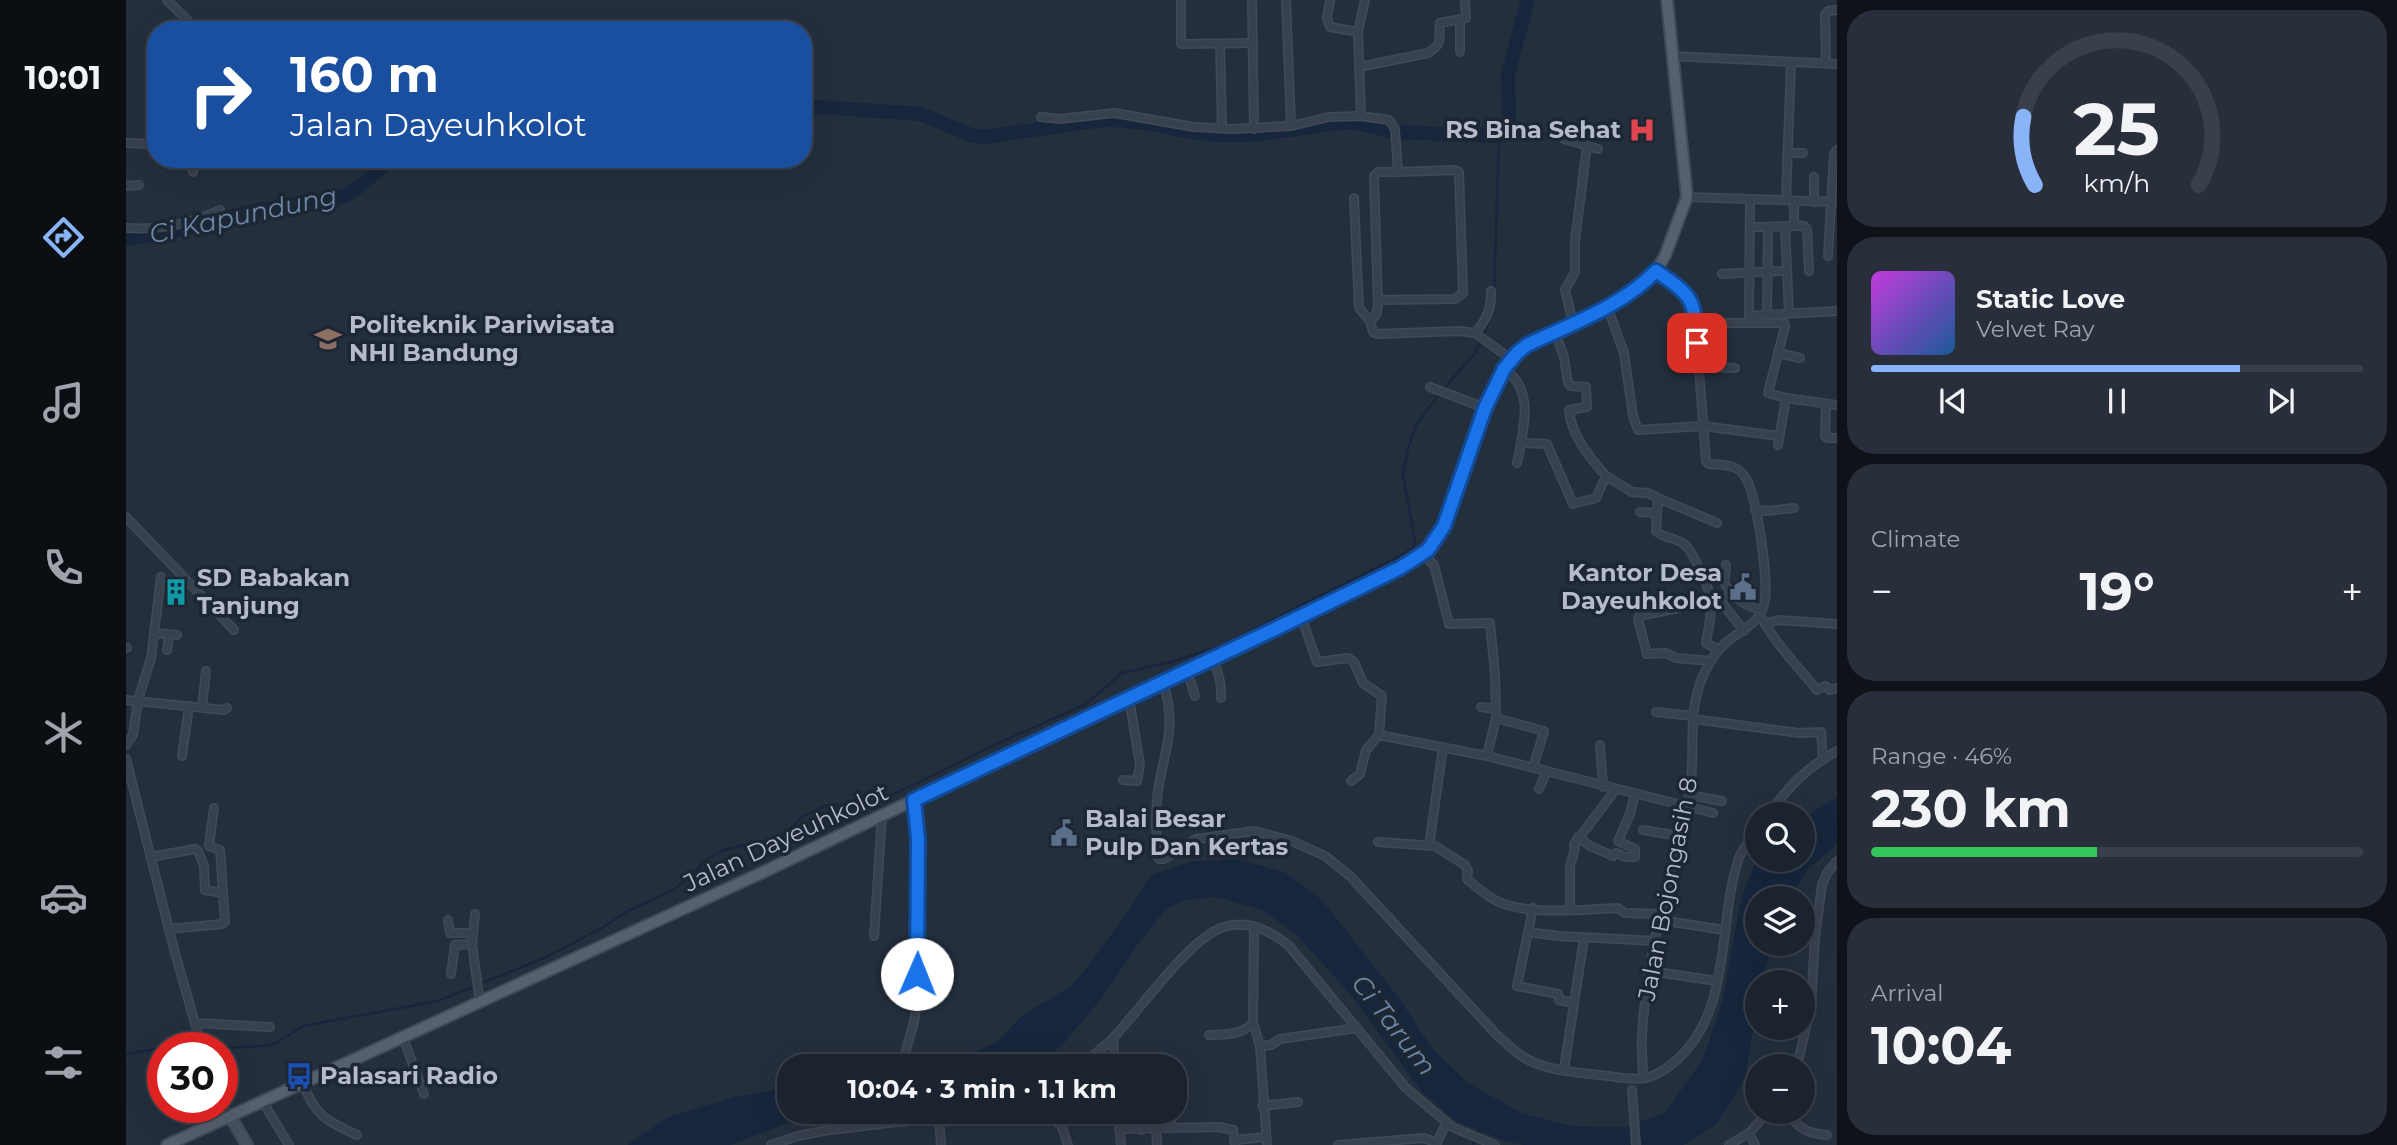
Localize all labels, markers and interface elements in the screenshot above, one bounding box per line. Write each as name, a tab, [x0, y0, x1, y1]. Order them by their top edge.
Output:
text: 160 m	[290, 45, 439, 104]
icon: right	[175, 49, 266, 140]
text: 10:01	[25, 58, 101, 97]
text: 25	[2074, 85, 2160, 173]
text: Jalan Dayeuhkolot	[290, 105, 587, 144]
place label: RS Bina Sehat	[1445, 115, 1622, 144]
hospital icon: RS Bina Sehat	[1627, 115, 1657, 145]
text: km/h	[2084, 167, 2150, 197]
water label: Ci Kapundung	[146, 179, 340, 251]
icon: directions	[39, 213, 88, 262]
text: Static Love	[1976, 283, 2125, 315]
place label: Politeknik Pariwisata NHI Bandung	[349, 310, 615, 367]
pin	[1667, 313, 1727, 373]
text: Velvet Ray	[1976, 315, 2094, 343]
school or university icon: Politeknik Pariwisata NHI Bandung	[313, 324, 343, 354]
icon: arrive	[1678, 324, 1716, 362]
icon: music	[39, 378, 88, 427]
icon: previous	[1934, 382, 1972, 420]
icon: pause	[2098, 382, 2136, 420]
icon: next	[2262, 382, 2300, 420]
text: Climate	[1871, 525, 1960, 553]
icon: phone	[39, 543, 88, 592]
place label: Kantor Desa Dayeuhkolot	[1561, 558, 1723, 615]
text: 19°	[2079, 560, 2155, 623]
place label: SD Babakan Tanjung	[197, 563, 350, 620]
text: −	[1871, 568, 1893, 615]
text: +	[2341, 568, 2363, 615]
public building icon: Kantor Desa Dayeuhkolot	[1728, 572, 1758, 602]
building icon: SD Babakan Tanjung	[161, 577, 191, 607]
icon: climate	[39, 708, 88, 757]
text: Range · 46%	[1871, 742, 2012, 770]
street label: Jalan Bojongasih 8	[1631, 775, 1703, 1004]
street label: Jalan Dayeuhkolot	[678, 777, 893, 898]
text: 230 km	[1871, 777, 2071, 840]
map controls	[1745, 802, 1815, 1124]
button: search	[1745, 802, 1815, 872]
place label: Balai Besar Pulp Dan Kertas	[1085, 804, 1289, 861]
public building icon: Balai Besar Pulp Dan Kertas	[1049, 818, 1079, 848]
icon: car	[39, 873, 88, 922]
button: layers	[1745, 886, 1815, 956]
position arrow	[880, 937, 954, 1011]
water label: Ci Tarum	[1345, 968, 1443, 1082]
button: +	[1745, 970, 1815, 1040]
text: Arrival	[1871, 979, 1944, 1007]
text: 10:04	[1871, 1014, 2011, 1077]
speed limit sign: 30	[147, 1032, 238, 1123]
icon: filters	[39, 1038, 88, 1087]
button: −	[1745, 1054, 1815, 1124]
bus stop icon: Palasari Radio	[284, 1061, 314, 1091]
place label: Palasari Radio	[320, 1061, 498, 1090]
text: 10:04 · 3 min · 1.1 km	[847, 1073, 1117, 1105]

